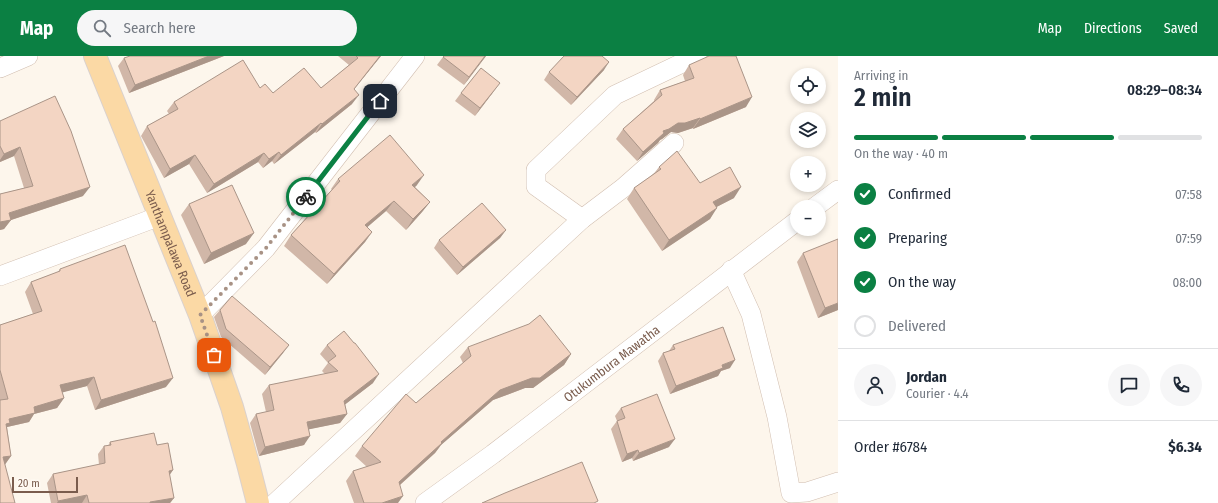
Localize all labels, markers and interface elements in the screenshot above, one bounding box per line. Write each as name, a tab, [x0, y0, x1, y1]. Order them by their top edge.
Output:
search box	[77, 10, 357, 46]
text: Map	[20, 17, 53, 40]
icon: search	[91, 17, 113, 39]
text: Search here	[123, 19, 196, 37]
text: Map	[1038, 20, 1062, 37]
text: Directions	[1084, 20, 1142, 37]
text: Saved	[1164, 20, 1198, 37]
map controls	[790, 68, 826, 236]
button: locate	[790, 68, 826, 104]
text: Arriving in	[854, 68, 908, 83]
text: 08:29–08:34	[1127, 81, 1202, 99]
text: 2 min	[854, 82, 912, 113]
pin	[363, 84, 397, 118]
icon: home	[369, 90, 391, 112]
button: layers	[790, 112, 826, 148]
text: On the way · 40 m	[854, 146, 948, 161]
button: +	[790, 156, 826, 192]
courier	[286, 177, 326, 217]
icon: check	[854, 183, 876, 205]
text: Confirmed	[888, 185, 951, 203]
icon: bike	[295, 186, 317, 208]
text: 07:58	[1175, 187, 1202, 202]
street label: Yanthampalawa Road	[142, 188, 199, 299]
button: −	[790, 200, 826, 236]
icon: check	[854, 227, 876, 249]
text: Preparing	[888, 229, 947, 247]
text: 07:59	[1175, 231, 1202, 246]
icon: check	[854, 271, 876, 293]
text: On the way	[888, 273, 956, 291]
text: 08:00	[1172, 275, 1202, 290]
text: Delivered	[888, 317, 946, 335]
street label: Otukumbura Mawatha	[561, 322, 663, 405]
pin	[197, 338, 231, 372]
icon: bag	[203, 344, 225, 366]
button: person	[854, 364, 896, 406]
button: chat	[1108, 364, 1150, 406]
button: phone	[1160, 364, 1202, 406]
text: Jordan	[906, 368, 947, 386]
text: Courier · 4.4	[906, 386, 969, 401]
text: Order #6784	[854, 438, 927, 456]
text: $6.34	[1168, 438, 1202, 456]
scale bar	[12, 475, 78, 494]
text: 20 m	[18, 477, 40, 490]

